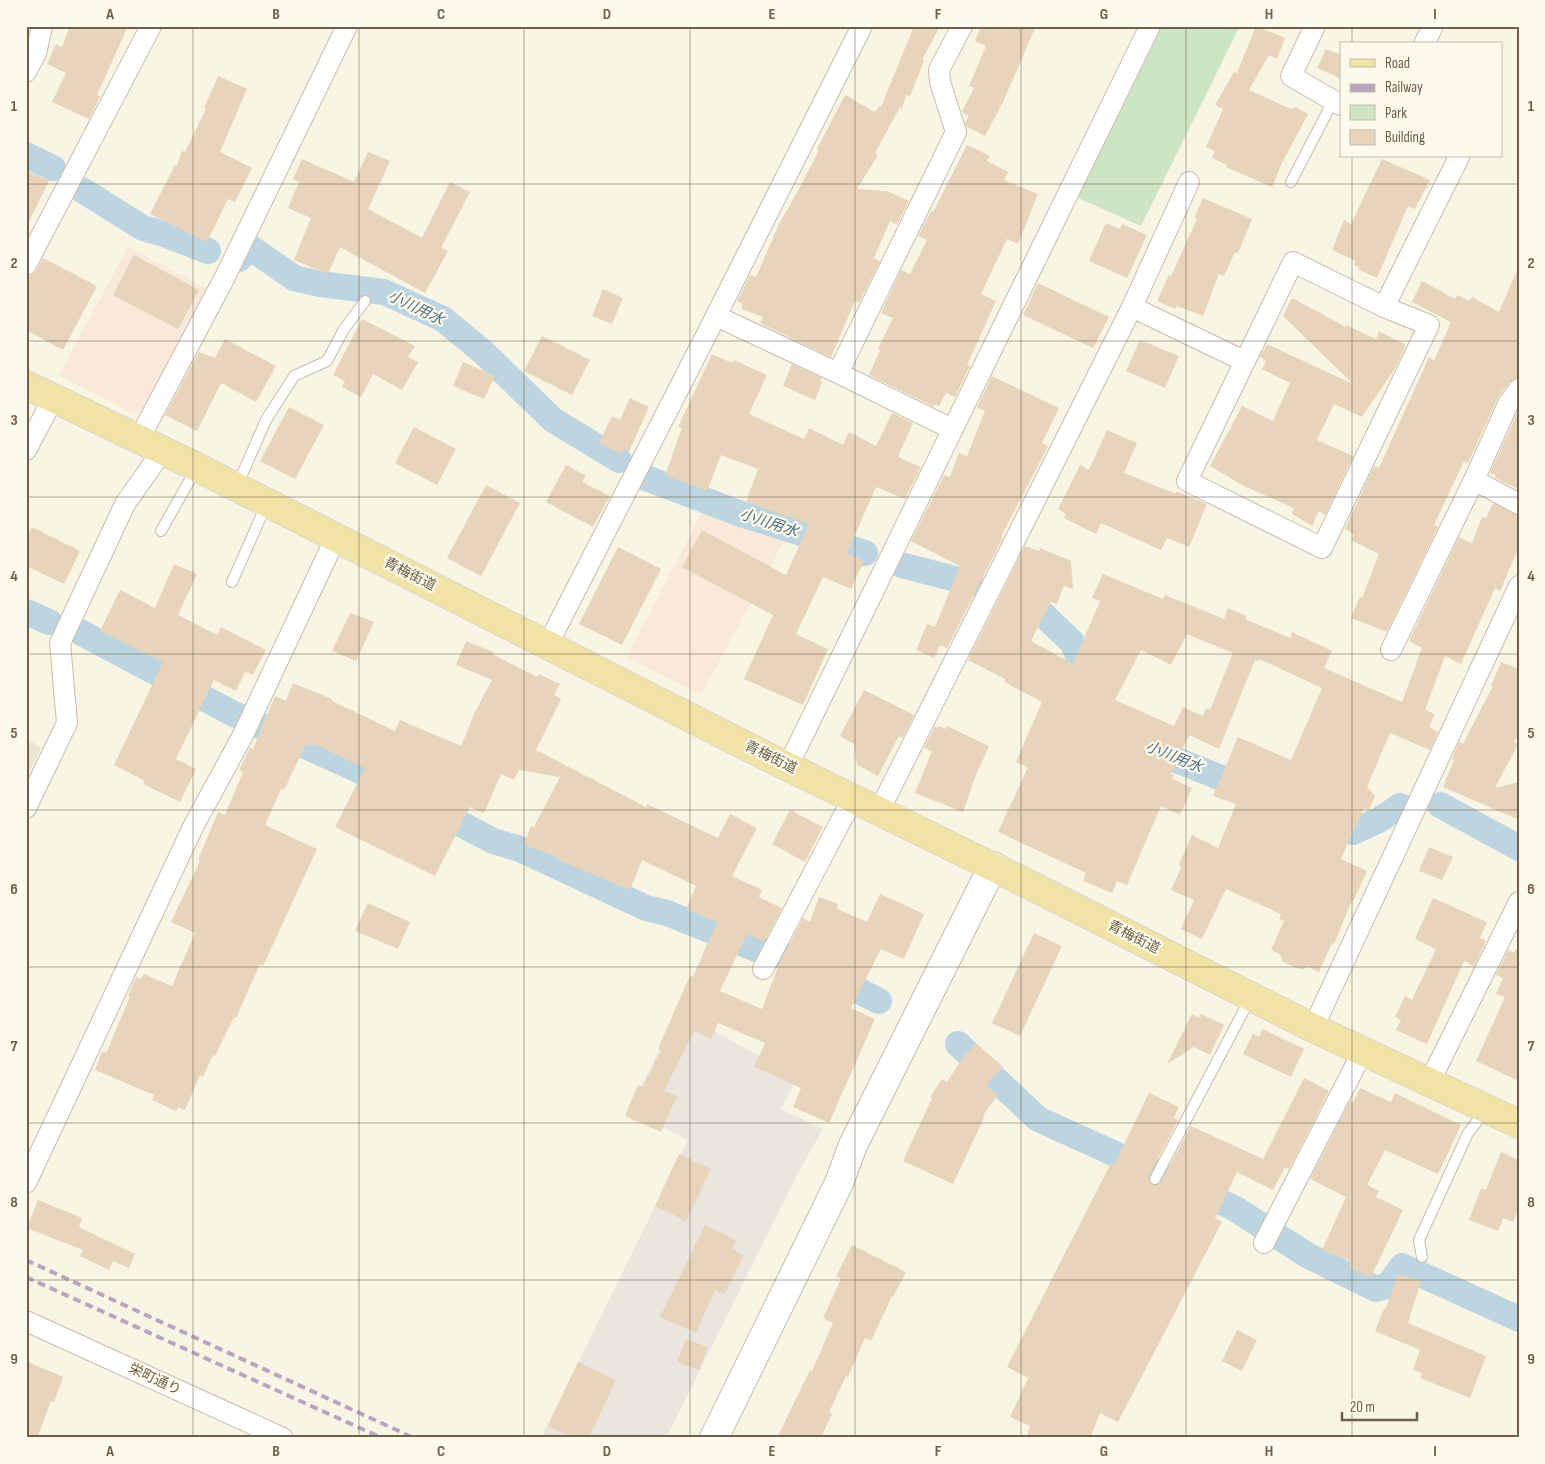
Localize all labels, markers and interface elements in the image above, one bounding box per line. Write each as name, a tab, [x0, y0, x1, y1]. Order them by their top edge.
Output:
text: A	[105, 5, 114, 24]
text: B	[272, 5, 280, 24]
text: C	[437, 5, 445, 24]
text: D	[603, 5, 611, 24]
text: E	[769, 5, 776, 24]
text: F	[935, 5, 942, 24]
text: G	[1100, 5, 1108, 24]
text: H	[1265, 5, 1273, 24]
text: I	[1433, 5, 1437, 24]
legend	[1340, 42, 1502, 158]
text: Road	[1385, 54, 1410, 73]
text: Railway	[1385, 78, 1423, 97]
text: 1	[11, 97, 18, 116]
text: 1	[1528, 97, 1535, 116]
text: Park	[1385, 104, 1407, 123]
text: Building	[1385, 128, 1425, 147]
text: 2	[10, 254, 18, 273]
text: 2	[1527, 254, 1535, 273]
water label: 小川用水	[385, 286, 449, 331]
text: 3	[10, 411, 18, 430]
text: 3	[1527, 411, 1535, 430]
water label: 小川用水	[738, 505, 802, 542]
street label: 青梅街道	[381, 554, 439, 594]
text: 4	[10, 567, 18, 586]
text: 4	[1527, 567, 1535, 586]
text: 5	[10, 724, 18, 743]
text: 5	[1527, 724, 1535, 743]
street label: 青梅街道	[742, 737, 800, 777]
water label: 小川用水	[1143, 737, 1207, 778]
text: 6	[10, 880, 18, 899]
text: 6	[1527, 880, 1535, 899]
street label: 青梅街道	[1105, 917, 1163, 957]
text: 7	[11, 1037, 18, 1056]
text: 7	[1528, 1037, 1535, 1056]
text: 8	[10, 1193, 18, 1212]
text: 8	[1527, 1193, 1535, 1212]
text: 9	[10, 1350, 18, 1369]
text: 9	[1527, 1350, 1535, 1369]
street label: 栄町通り	[126, 1359, 184, 1399]
scale bar	[1342, 1389, 1418, 1421]
text: 20 m	[1350, 1398, 1375, 1417]
text: A	[105, 1442, 114, 1461]
text: B	[272, 1442, 280, 1461]
text: C	[437, 1442, 445, 1461]
text: D	[603, 1442, 611, 1461]
text: E	[769, 1442, 776, 1461]
text: F	[935, 1442, 942, 1461]
text: G	[1100, 1442, 1108, 1461]
text: H	[1265, 1442, 1273, 1461]
text: I	[1433, 1442, 1437, 1461]

